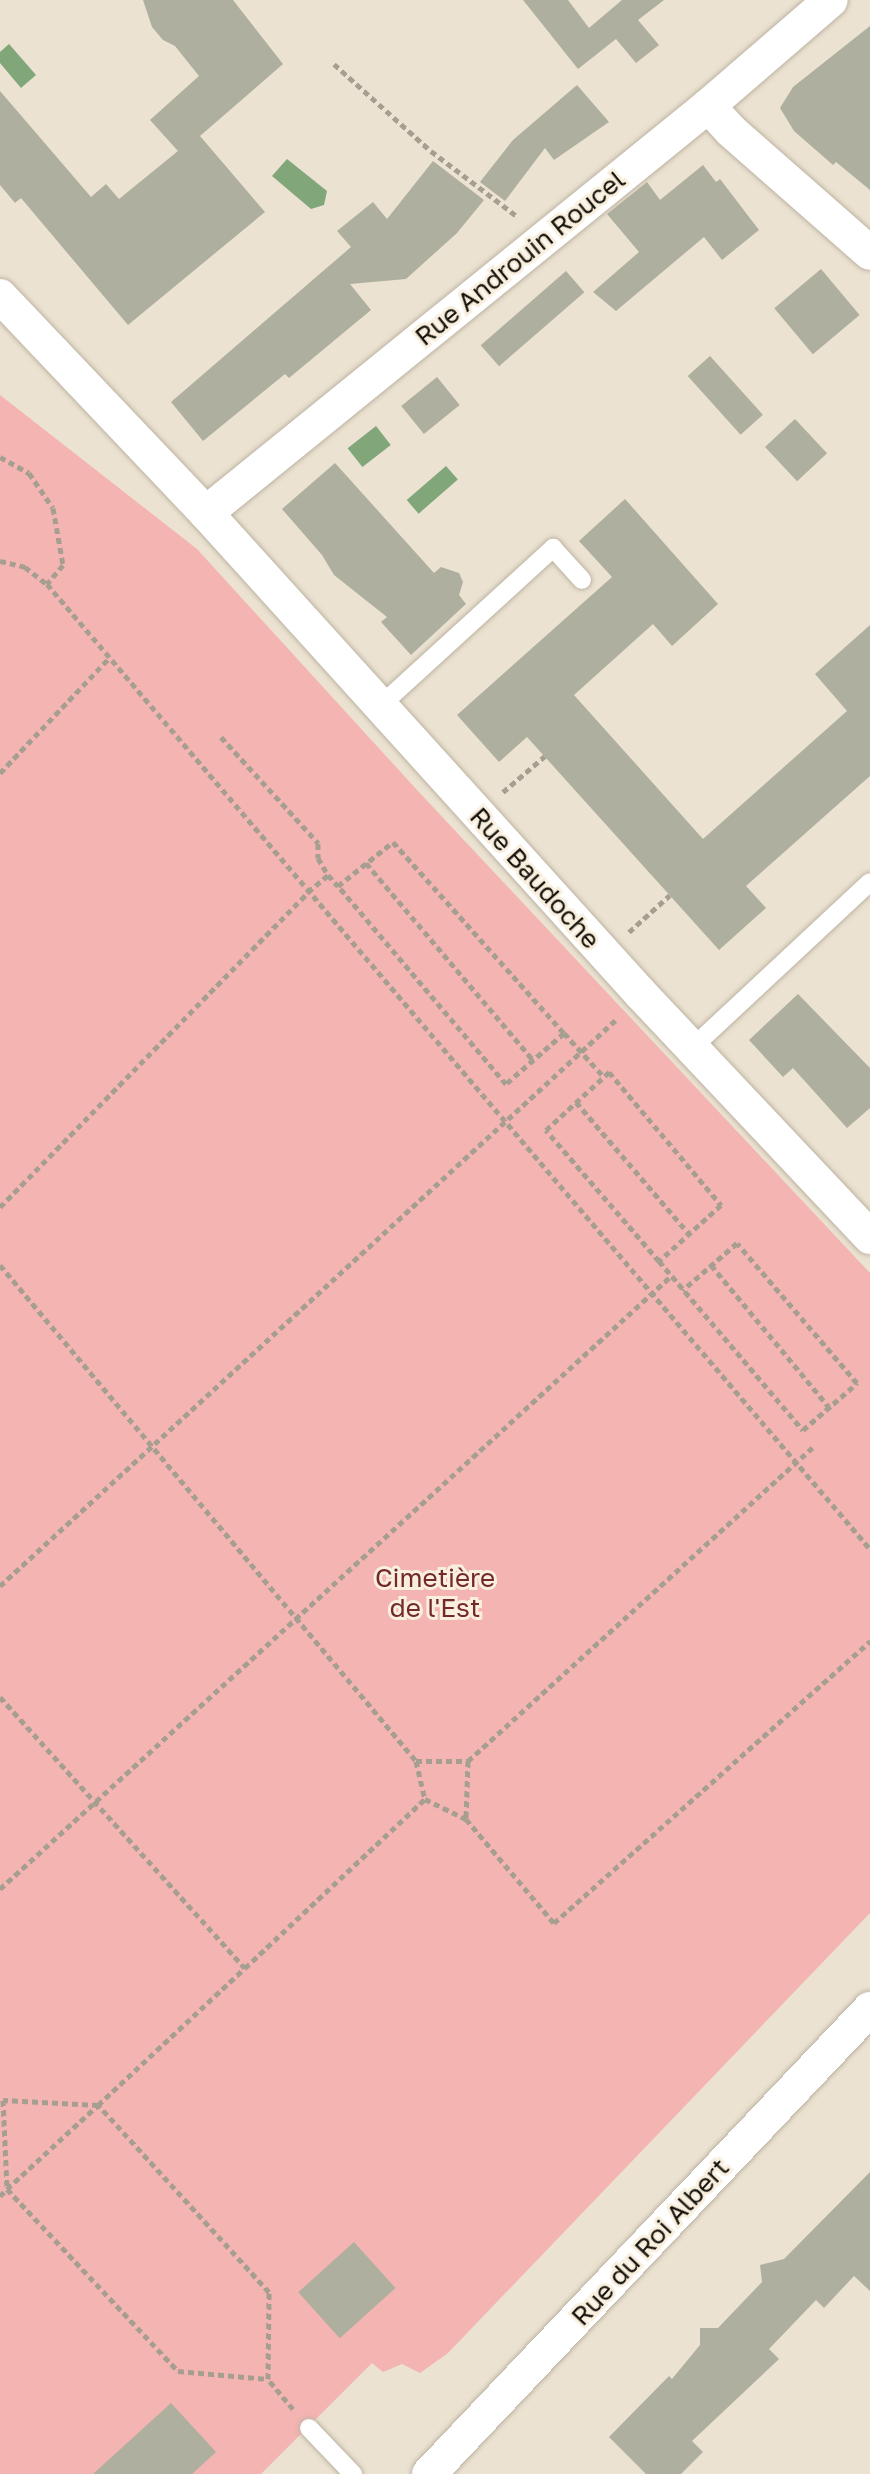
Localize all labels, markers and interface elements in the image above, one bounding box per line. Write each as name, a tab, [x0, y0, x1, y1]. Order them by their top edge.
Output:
street label: Rue Androuin Roucel	[409, 164, 631, 352]
street label: Rue Baudoche	[463, 801, 607, 955]
park label: Cimetière de l'Est	[375, 1562, 495, 1624]
street label: Rue du Roi Albert	[565, 2152, 735, 2332]

